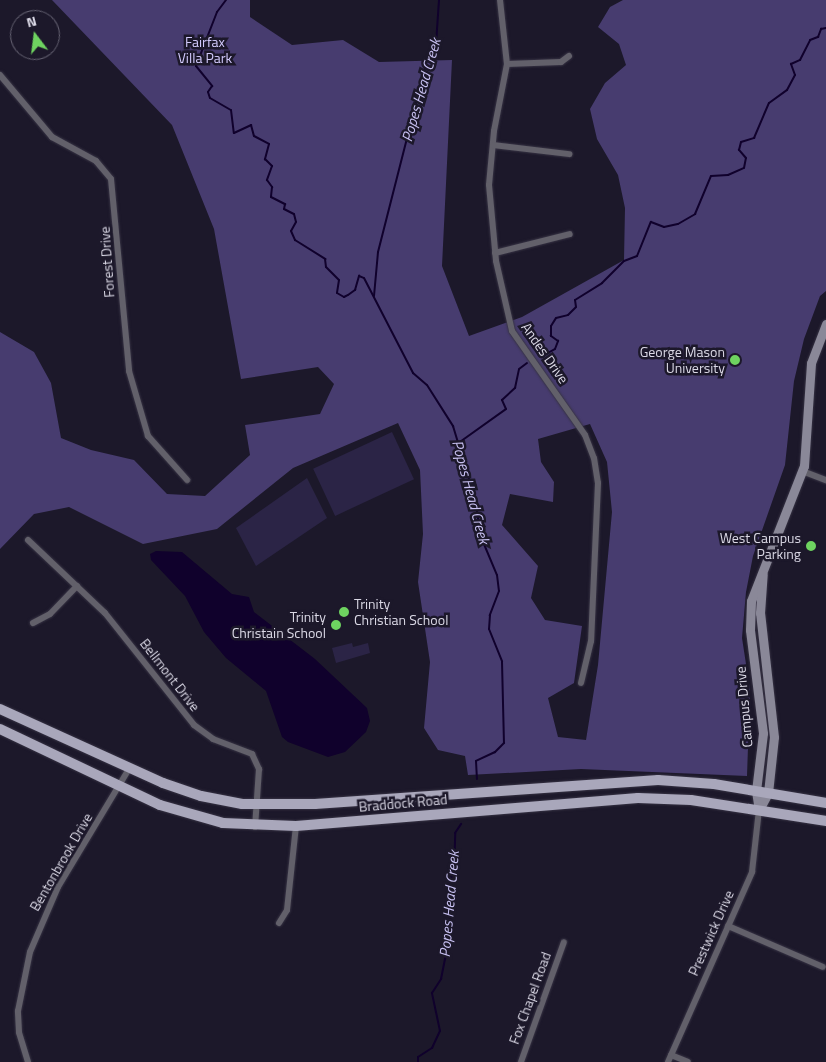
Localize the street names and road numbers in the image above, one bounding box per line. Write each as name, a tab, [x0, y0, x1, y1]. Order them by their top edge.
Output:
street label: Forest Drive	[96, 226, 118, 298]
street label: Andes Drive	[518, 319, 572, 387]
street label: Bellmont Drive	[136, 635, 204, 715]
street label: Campus Drive	[732, 666, 756, 748]
street label: Braddock Road	[358, 791, 448, 815]
street label: Bentonbrook Drive	[26, 810, 96, 914]
street label: Prestwick Drive	[685, 888, 737, 978]
street label: Fox Chapel Road	[506, 950, 554, 1046]

